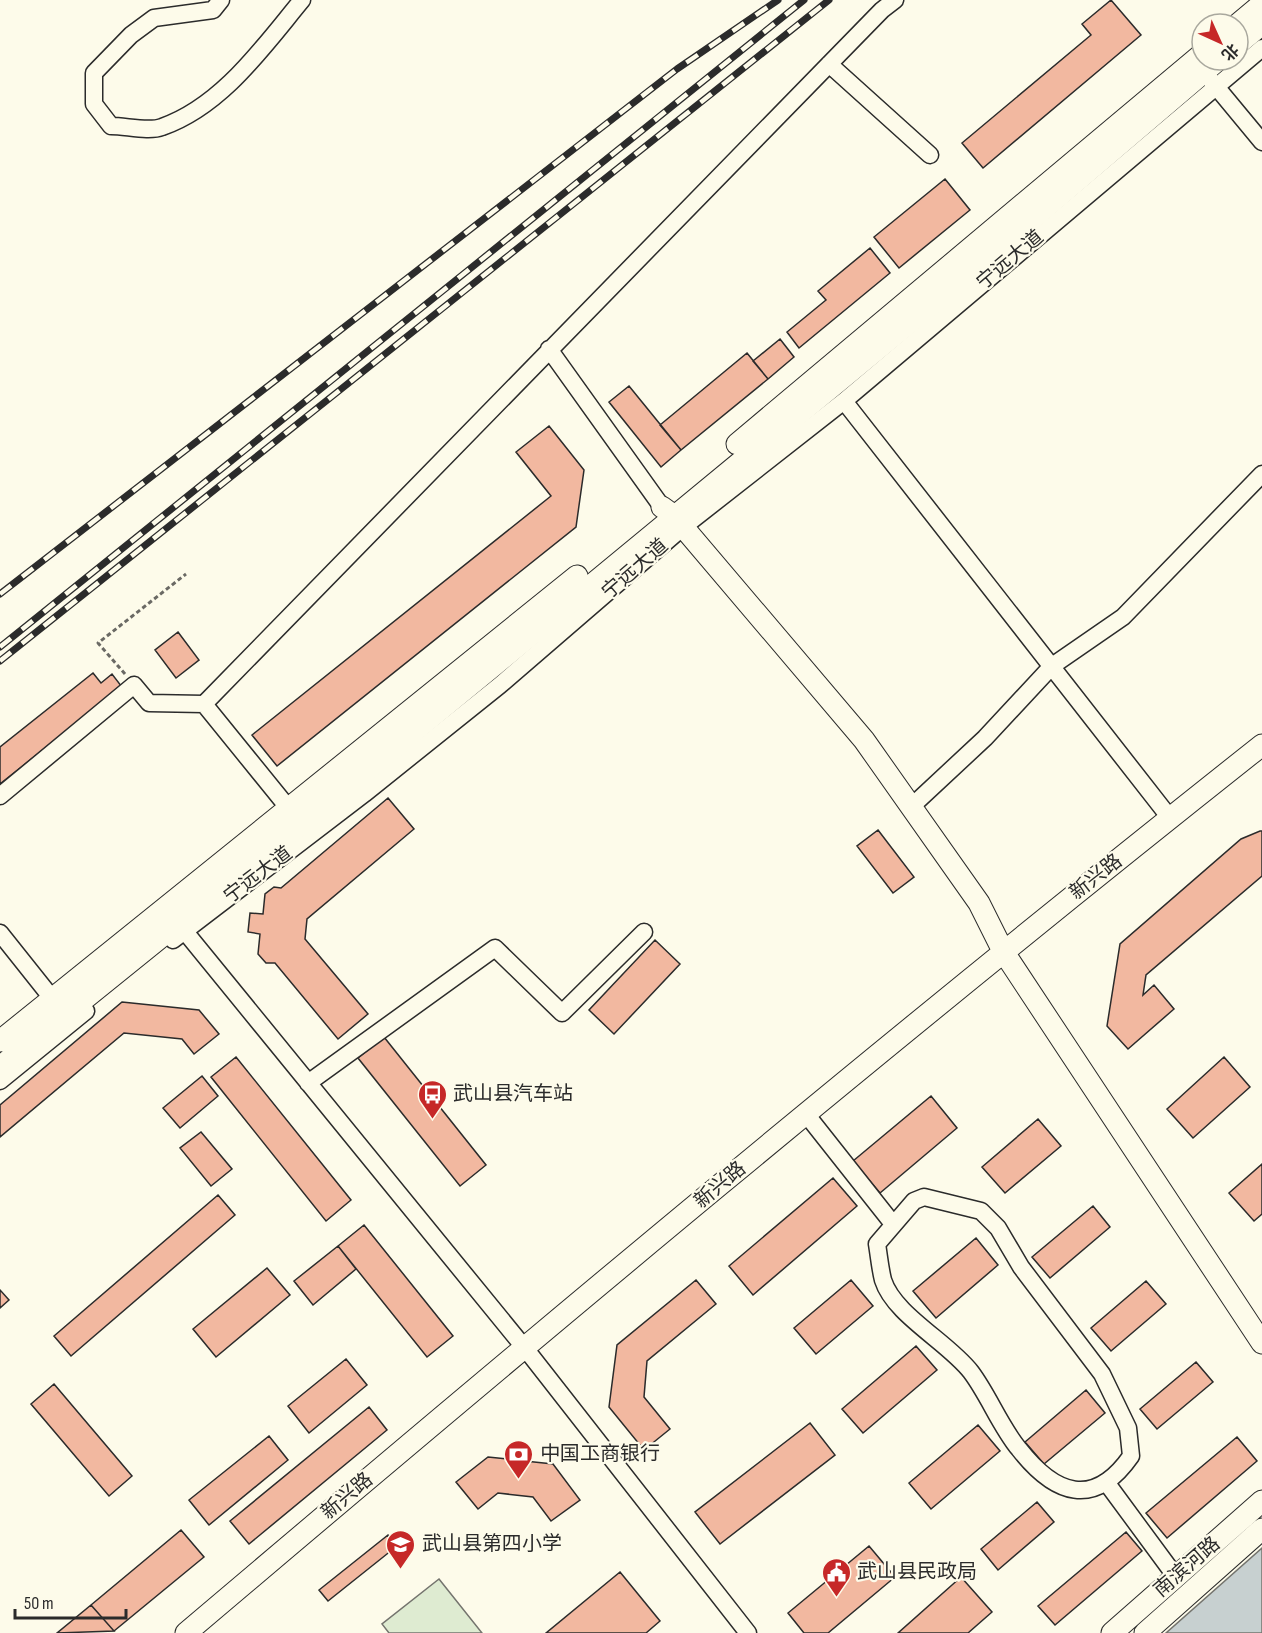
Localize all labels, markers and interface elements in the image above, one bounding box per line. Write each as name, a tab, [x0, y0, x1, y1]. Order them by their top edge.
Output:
north arrow	[1190, 12, 1250, 72]
text: 北	[1217, 39, 1242, 64]
street label: 宁远大道	[972, 225, 1048, 295]
street label: 宁远大道	[597, 534, 673, 604]
street label: 宁远大道	[219, 841, 297, 909]
street label: 新兴路	[1065, 849, 1127, 905]
bus stop icon: 武山县汽车站	[416, 1078, 448, 1120]
place label: 武山县汽车站	[453, 1082, 573, 1106]
street label: 新兴路	[689, 1157, 751, 1213]
bank icon: 中国工商银行	[503, 1438, 535, 1480]
place label: 中国工商银行	[540, 1442, 660, 1466]
street label: 新兴路	[316, 1468, 378, 1524]
school or university icon: 武山县第四小学	[385, 1528, 417, 1570]
place label: 武山县第四小学	[422, 1532, 562, 1556]
street label: 南滨河路	[1149, 1532, 1225, 1602]
public building icon: 武山县民政局	[820, 1556, 852, 1598]
place label: 武山县民政局	[857, 1560, 977, 1584]
scale bar	[15, 1582, 126, 1620]
text: 50 m	[24, 1593, 54, 1614]

